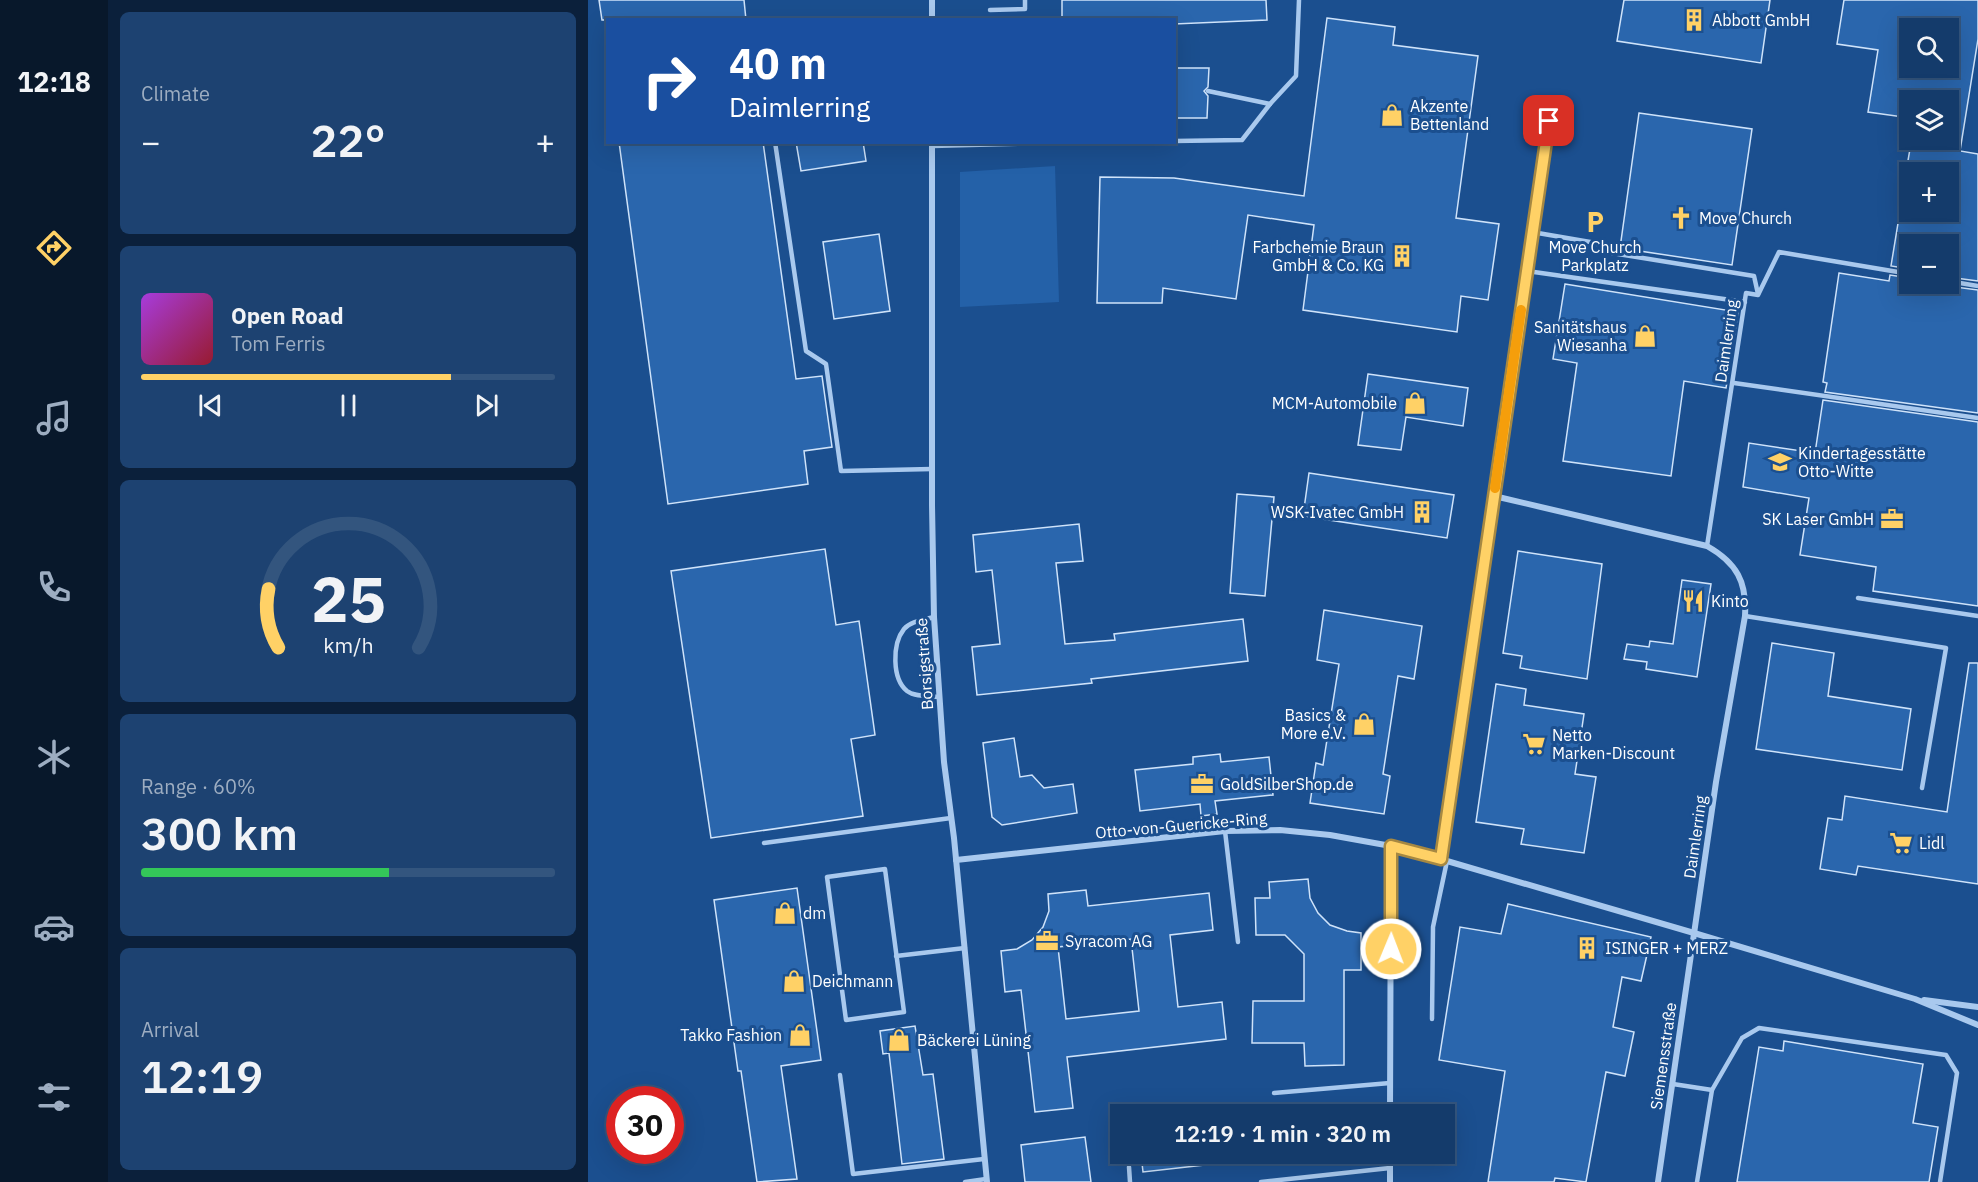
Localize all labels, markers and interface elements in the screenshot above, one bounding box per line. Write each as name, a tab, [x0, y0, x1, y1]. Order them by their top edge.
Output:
building icon: Abbott GmbH	[1681, 7, 1707, 33]
place label: Abbott GmbH	[1712, 10, 1810, 30]
map controls	[1899, 18, 1959, 294]
button: search	[1899, 18, 1959, 78]
text: 40 m	[729, 36, 827, 91]
icon: right	[630, 42, 708, 120]
text: 12:18	[17, 64, 91, 99]
text: Climate	[141, 80, 210, 107]
text: Daimlerring	[729, 89, 870, 124]
button: layers	[1899, 90, 1959, 150]
pin	[1523, 95, 1574, 146]
place label: Akzente Bettenland	[1410, 96, 1489, 134]
shop icon: Akzente Bettenland	[1379, 102, 1405, 128]
icon: arrive	[1532, 104, 1565, 137]
text: 22°	[310, 111, 386, 169]
text: −	[141, 120, 161, 163]
text: +	[535, 120, 555, 163]
button: +	[1899, 162, 1959, 222]
church icon: Move Church	[1668, 205, 1694, 231]
place label: Move Church	[1699, 208, 1792, 228]
parking icon: Move Church Parkplatz	[1582, 209, 1608, 235]
icon: directions	[33, 227, 75, 269]
button: −	[1899, 234, 1959, 294]
place label: Farbchemie Braun GmbH & Co. KG	[1253, 237, 1384, 275]
place label: Move Church Parkplatz	[1548, 237, 1642, 275]
building icon: Farbchemie Braun GmbH & Co. KG	[1389, 243, 1415, 269]
street label: Daimlerring	[1710, 298, 1742, 384]
text: Open Road	[231, 301, 344, 330]
place label: Sanitätshaus Wiesanha	[1534, 317, 1627, 355]
shop icon: Sanitätshaus Wiesanha	[1632, 323, 1658, 349]
text: Tom Ferris	[231, 330, 326, 357]
icon: previous	[194, 389, 227, 422]
icon: pause	[332, 389, 365, 422]
icon: next	[470, 389, 503, 422]
shop icon: MCM-Automobile	[1402, 390, 1428, 416]
place label: MCM-Automobile	[1272, 393, 1397, 413]
icon: music	[33, 397, 75, 439]
place label: Kindertagesstätte Otto-Witte	[1798, 443, 1926, 481]
school or university icon: Kindertagesstätte Otto-Witte	[1767, 449, 1793, 475]
building icon: WSK-Ivatec GmbH	[1409, 499, 1435, 525]
place label: WSK-Ivatec GmbH	[1271, 502, 1404, 522]
office icon: SK Laser GmbH	[1879, 506, 1905, 532]
place label: SK Laser GmbH	[1762, 509, 1874, 529]
text: 25	[311, 558, 385, 639]
icon: phone	[33, 566, 75, 608]
restaurant icon: Kinto	[1680, 588, 1706, 614]
place label: Kinto	[1711, 591, 1749, 611]
street label: Borsigstraße	[911, 617, 937, 711]
text: km/h	[323, 631, 373, 659]
place label: Basics & More e.V.	[1281, 705, 1346, 743]
shop icon: Basics & More e.V.	[1351, 711, 1377, 737]
place label: Netto Marken-Discount	[1552, 725, 1675, 763]
supermarket icon: Netto Marken-Discount	[1521, 731, 1547, 757]
icon: climate	[33, 736, 75, 778]
office icon: GoldSilberShop.de	[1189, 771, 1215, 797]
text: Range · 60%	[141, 773, 256, 800]
place label: GoldSilberShop.de	[1220, 774, 1354, 794]
street label: Daimlerring	[1679, 794, 1711, 880]
text: 300 km	[141, 804, 298, 862]
street label: Otto-von-Guericke-Ring	[1094, 807, 1268, 842]
supermarket icon: Lidl	[1888, 830, 1914, 856]
place label: Lidl	[1919, 833, 1945, 853]
shop icon: dm	[772, 900, 798, 926]
place label: dm	[803, 903, 826, 923]
icon: car	[33, 906, 75, 948]
position arrow	[1359, 917, 1423, 981]
office icon: Syracom AG	[1034, 928, 1060, 954]
place label: Syracom AG	[1065, 931, 1152, 951]
building icon: ISINGER + MERZ	[1574, 935, 1600, 961]
place label: ISINGER + MERZ	[1605, 938, 1728, 958]
shop icon: Deichmann	[781, 968, 807, 994]
place label: Deichmann	[812, 971, 893, 991]
street label: Siemensstraße	[1646, 1001, 1680, 1111]
text: Arrival	[141, 1016, 199, 1043]
shop icon: Takko Fashion	[787, 1022, 813, 1048]
place label: Takko Fashion	[680, 1025, 782, 1045]
shop icon: Bäckerei Lüning	[886, 1027, 912, 1053]
place label: Bäckerei Lüning	[917, 1030, 1031, 1050]
text: 12:19	[141, 1047, 263, 1105]
icon: filters	[33, 1076, 75, 1118]
speed limit sign: 30	[606, 1086, 684, 1164]
text: 12:19 · 1 min · 320 m	[1174, 1119, 1391, 1148]

